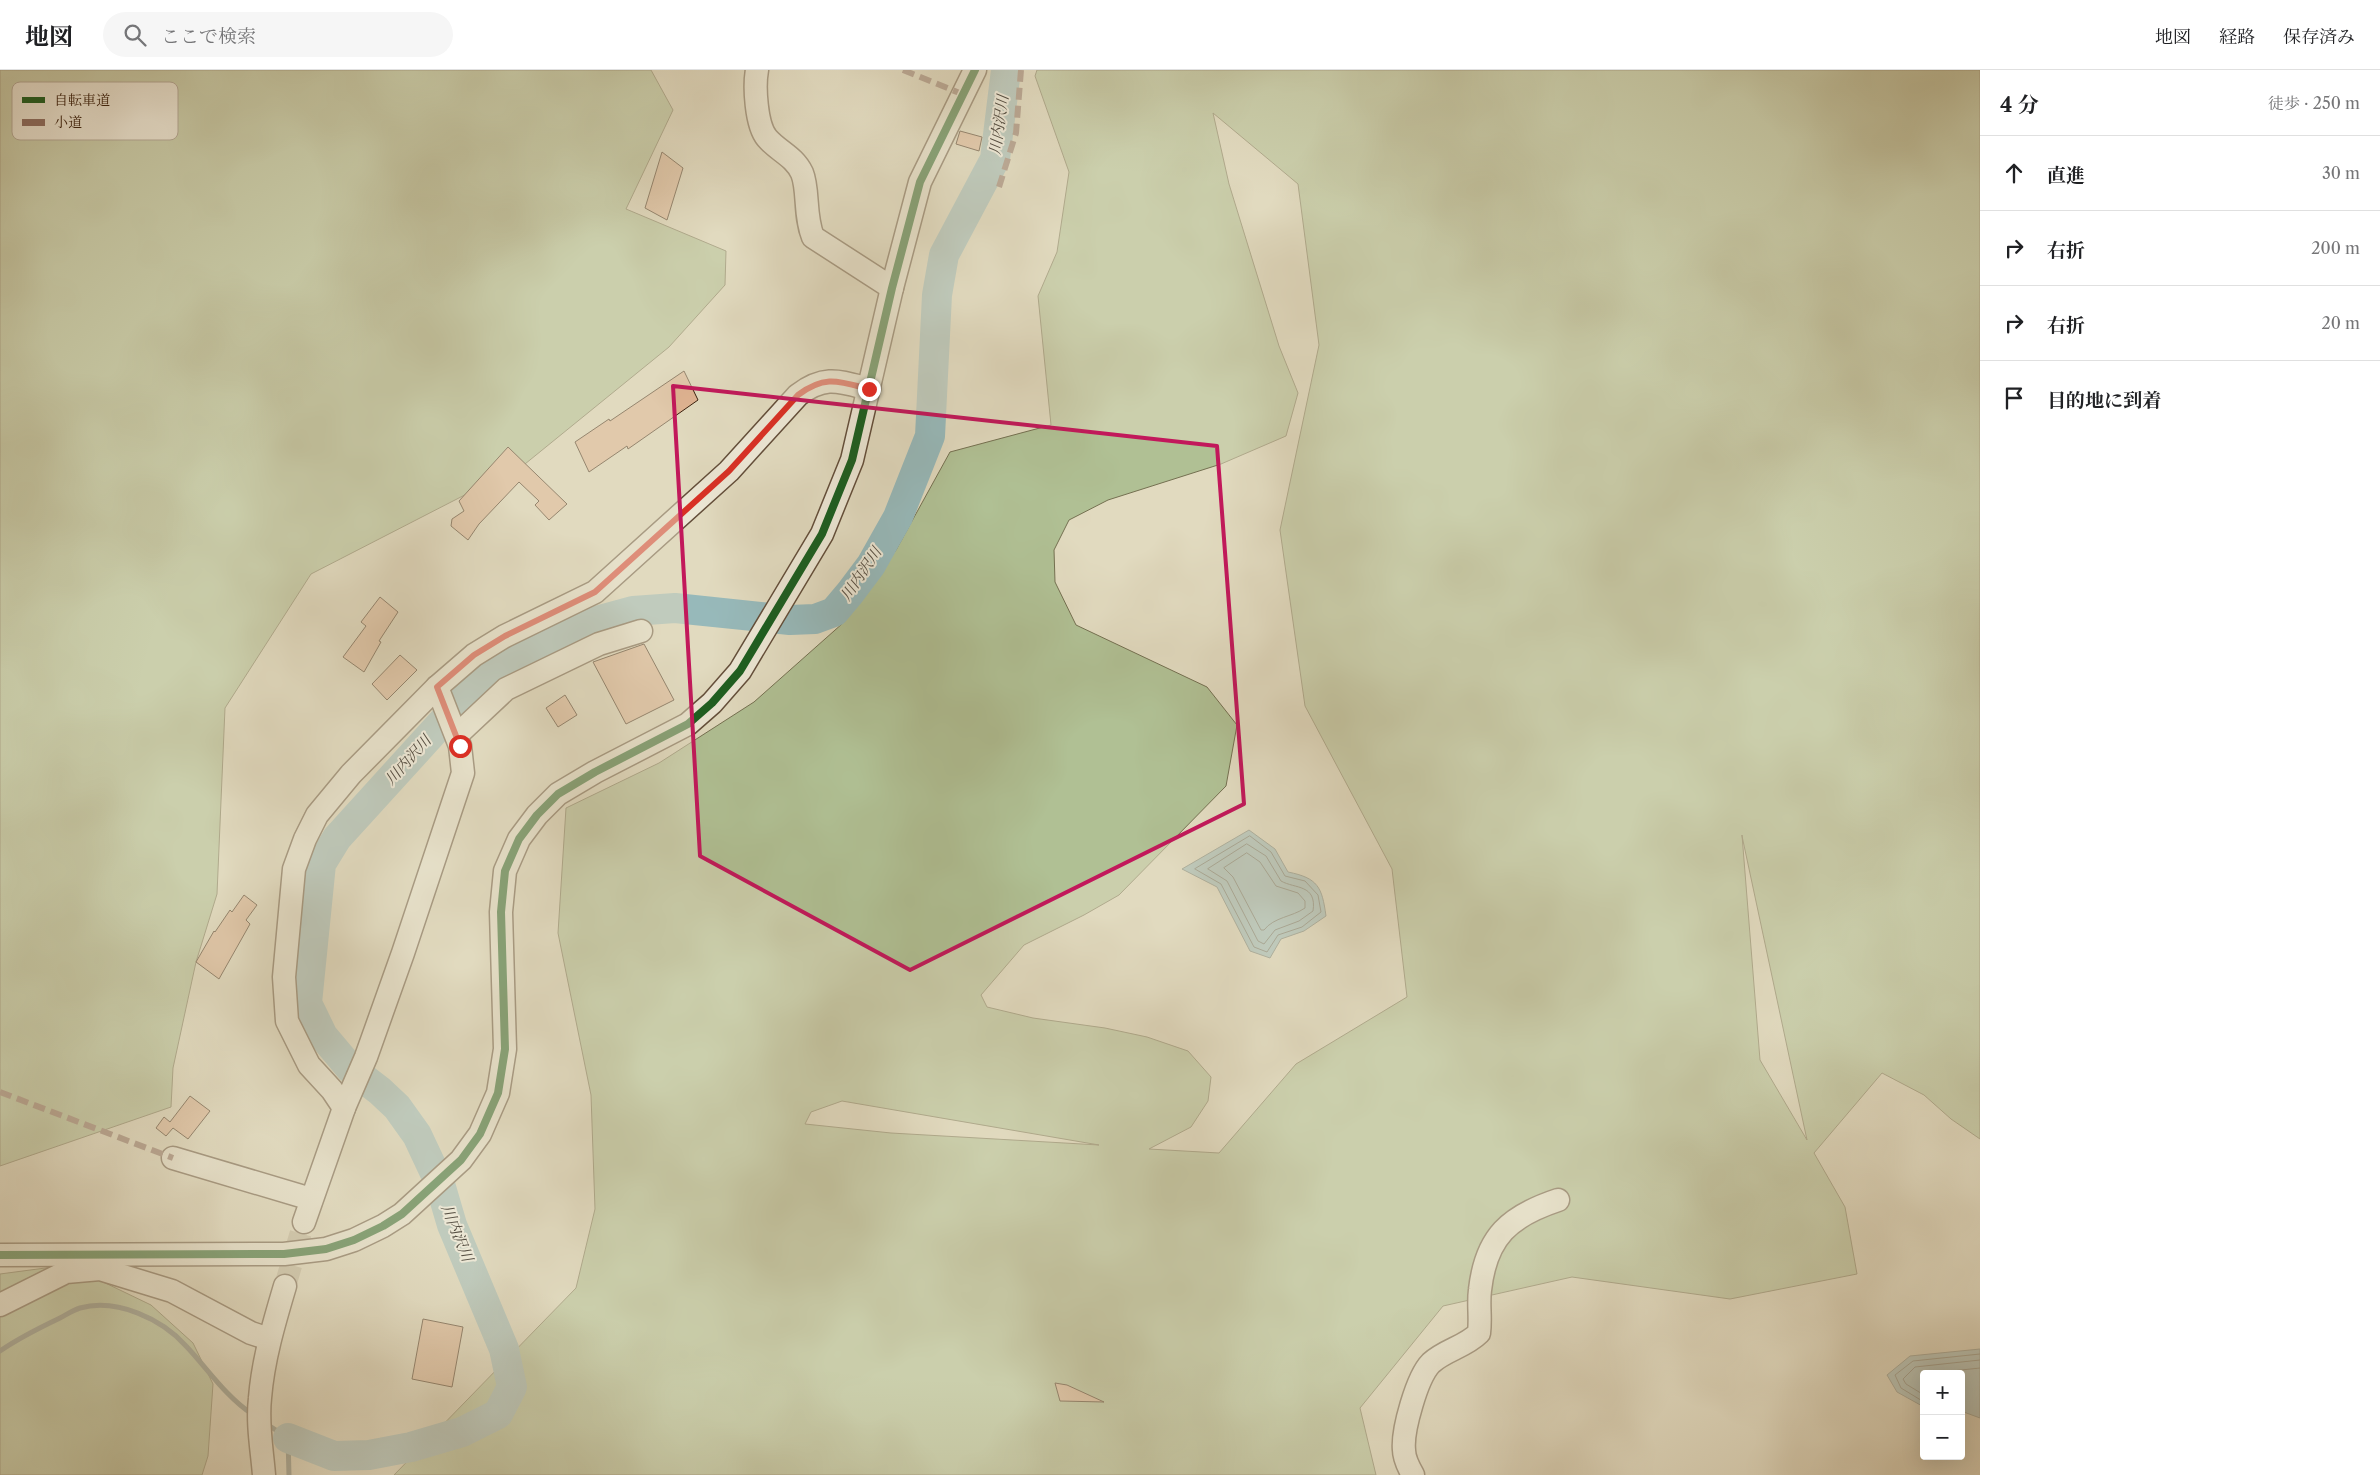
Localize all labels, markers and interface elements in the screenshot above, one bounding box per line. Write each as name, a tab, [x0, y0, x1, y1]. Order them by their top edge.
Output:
search box	[103, 12, 453, 57]
icon: search	[121, 21, 149, 49]
text: 地図	[25, 22, 73, 51]
text: ここで検索	[161, 25, 256, 48]
text: 地図	[2155, 26, 2191, 48]
text: 経路	[2219, 26, 2255, 48]
text: 保存済み	[2283, 26, 2355, 48]
legend	[12, 82, 178, 140]
text: 自転車道	[54, 91, 110, 109]
water label: 川内沢川	[985, 92, 1012, 156]
text: 4 分	[2000, 92, 2039, 117]
text: 徒歩 · 250 m	[2268, 93, 2360, 113]
text: 小道	[54, 113, 82, 131]
icon: ahead	[2000, 159, 2028, 187]
text: 30 m	[2322, 163, 2360, 183]
text: 直進	[2047, 164, 2085, 187]
icon: right	[2000, 234, 2028, 262]
text: 200 m	[2311, 238, 2360, 258]
text: 右折	[2047, 239, 2085, 262]
icon: right	[2000, 309, 2028, 337]
text: 20 m	[2321, 313, 2360, 333]
text: 右折	[2047, 314, 2085, 337]
route end	[858, 378, 881, 401]
icon: arrive	[2000, 384, 2028, 412]
text: 目的地に到着	[2047, 389, 2161, 412]
water label: 川内沢川	[836, 542, 886, 604]
water label: 川内沢川	[380, 730, 436, 788]
route start	[449, 735, 472, 758]
water label: 川内沢川	[437, 1201, 478, 1266]
map controls	[1920, 1370, 1965, 1460]
button: +	[1920, 1370, 1965, 1415]
button: −	[1920, 1415, 1965, 1460]

